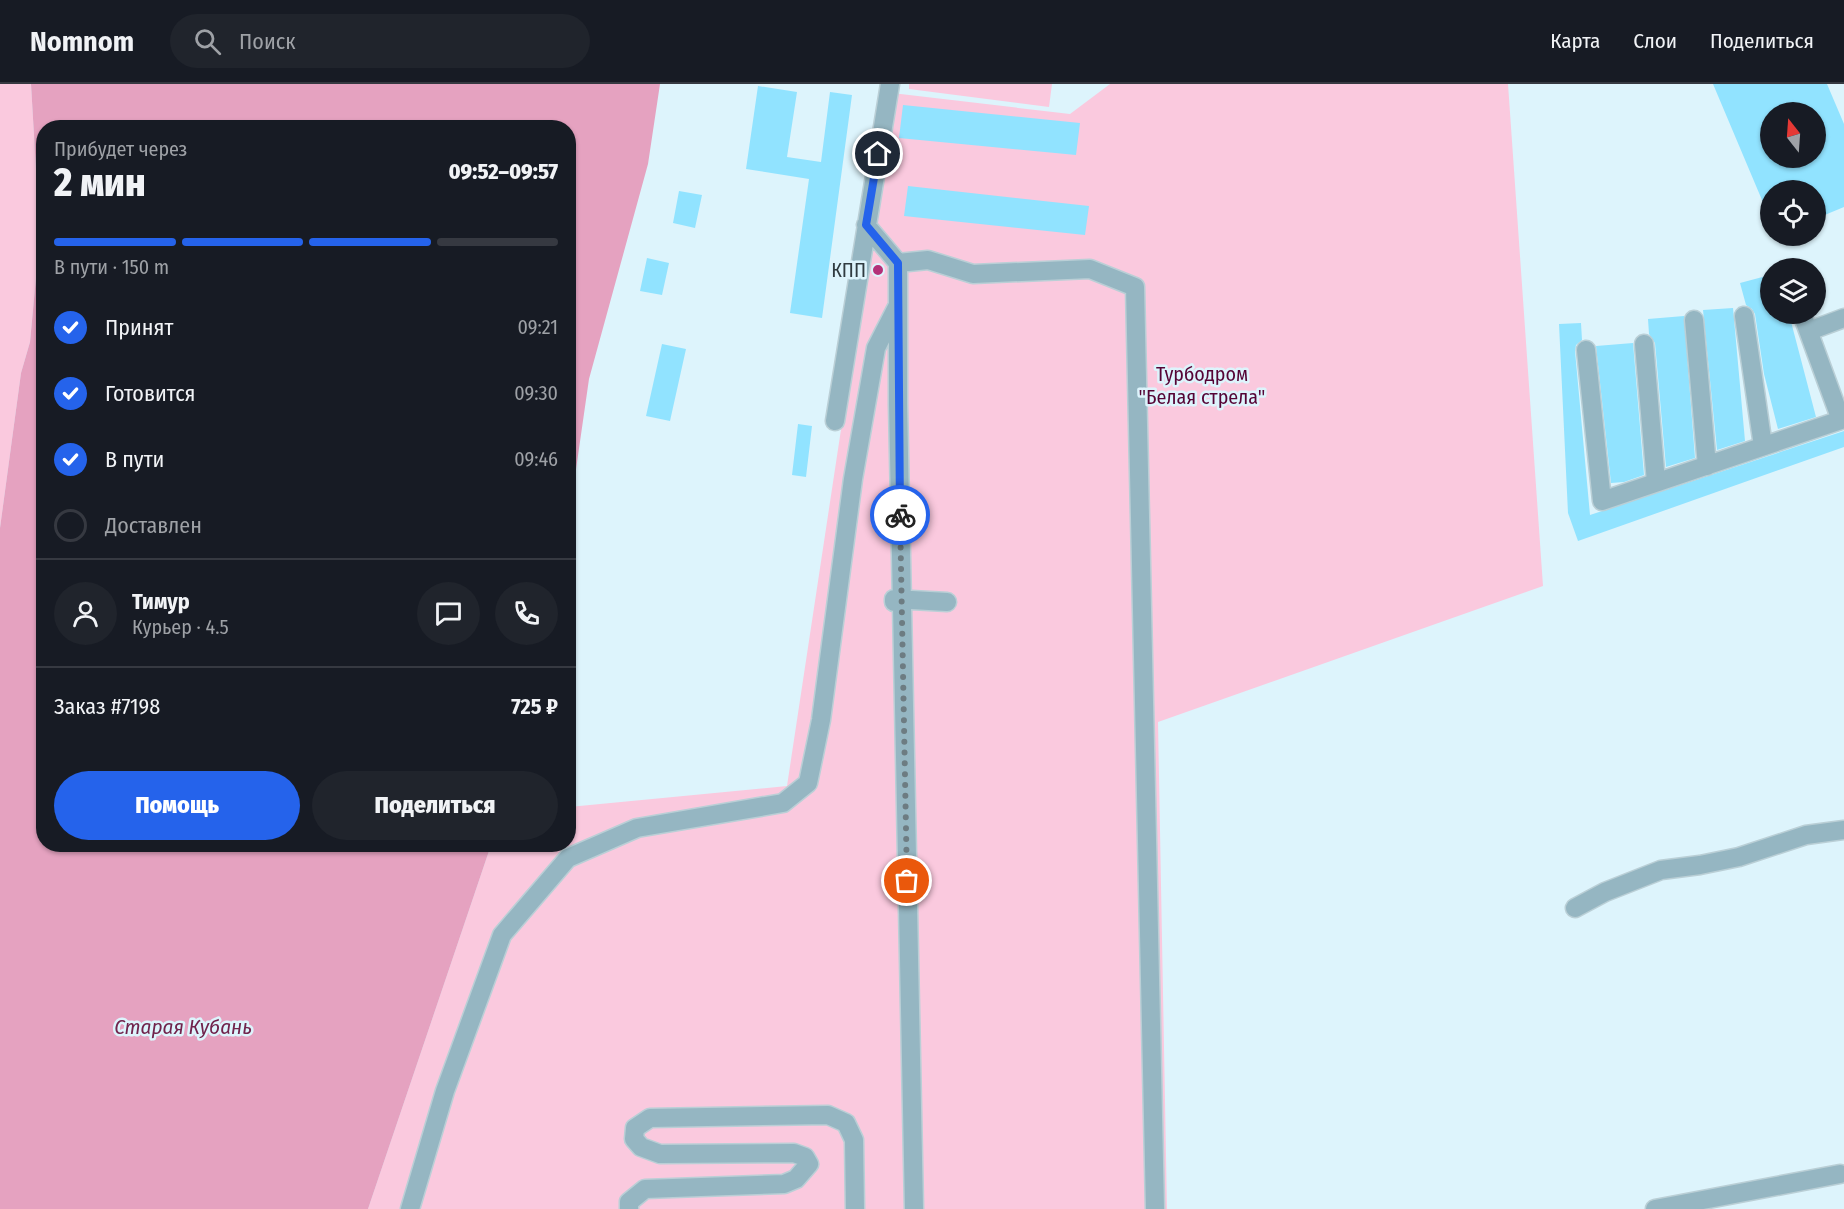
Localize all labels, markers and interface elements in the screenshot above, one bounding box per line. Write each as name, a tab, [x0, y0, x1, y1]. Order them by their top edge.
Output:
search box	[170, 14, 590, 68]
text: Nomnom	[30, 25, 134, 58]
icon: search	[191, 25, 224, 58]
text: Поиск	[239, 28, 295, 55]
text: Карта	[1550, 28, 1600, 54]
text: Слои	[1633, 28, 1677, 54]
text: Поделиться	[1710, 28, 1814, 54]
north arrow	[1760, 102, 1826, 168]
map controls	[1760, 102, 1826, 324]
pin	[852, 128, 903, 179]
text: Прибудет через	[54, 137, 187, 161]
icon: home	[861, 137, 894, 170]
text: 09:52–09:57	[449, 158, 558, 185]
text: 2 мин	[54, 160, 146, 206]
button: locate	[1760, 180, 1826, 246]
text: В пути · 150 m	[54, 255, 169, 279]
place label: КПП	[831, 258, 866, 282]
button: layers	[1760, 258, 1826, 324]
marker: КПП	[871, 263, 885, 277]
icon: check	[54, 311, 87, 344]
text: Принят	[105, 314, 173, 341]
text: 09:21	[518, 315, 558, 339]
park label: Турбодром "Белая стрела"	[1139, 362, 1265, 409]
icon: check	[54, 377, 87, 410]
text: Готовится	[105, 380, 196, 407]
text: 09:30	[514, 381, 558, 405]
icon: check	[54, 443, 87, 476]
text: В пути	[105, 446, 164, 473]
text: 09:46	[514, 447, 558, 471]
courier	[870, 485, 930, 545]
icon: bike	[884, 499, 917, 532]
text: Доставлен	[105, 512, 202, 539]
button: person	[54, 582, 117, 645]
button: chat	[417, 582, 480, 645]
button: phone	[495, 582, 558, 645]
text: Тимур	[132, 588, 190, 615]
text: Курьер · 4.5	[132, 615, 229, 639]
text: Заказ #7198	[54, 693, 160, 720]
text: 725 ₽	[511, 693, 558, 720]
button: Помощь	[54, 771, 300, 840]
button: Поделиться	[312, 771, 558, 840]
pin	[881, 855, 932, 906]
icon: bag	[890, 864, 923, 897]
water label: Старая Кубань	[114, 1014, 252, 1040]

